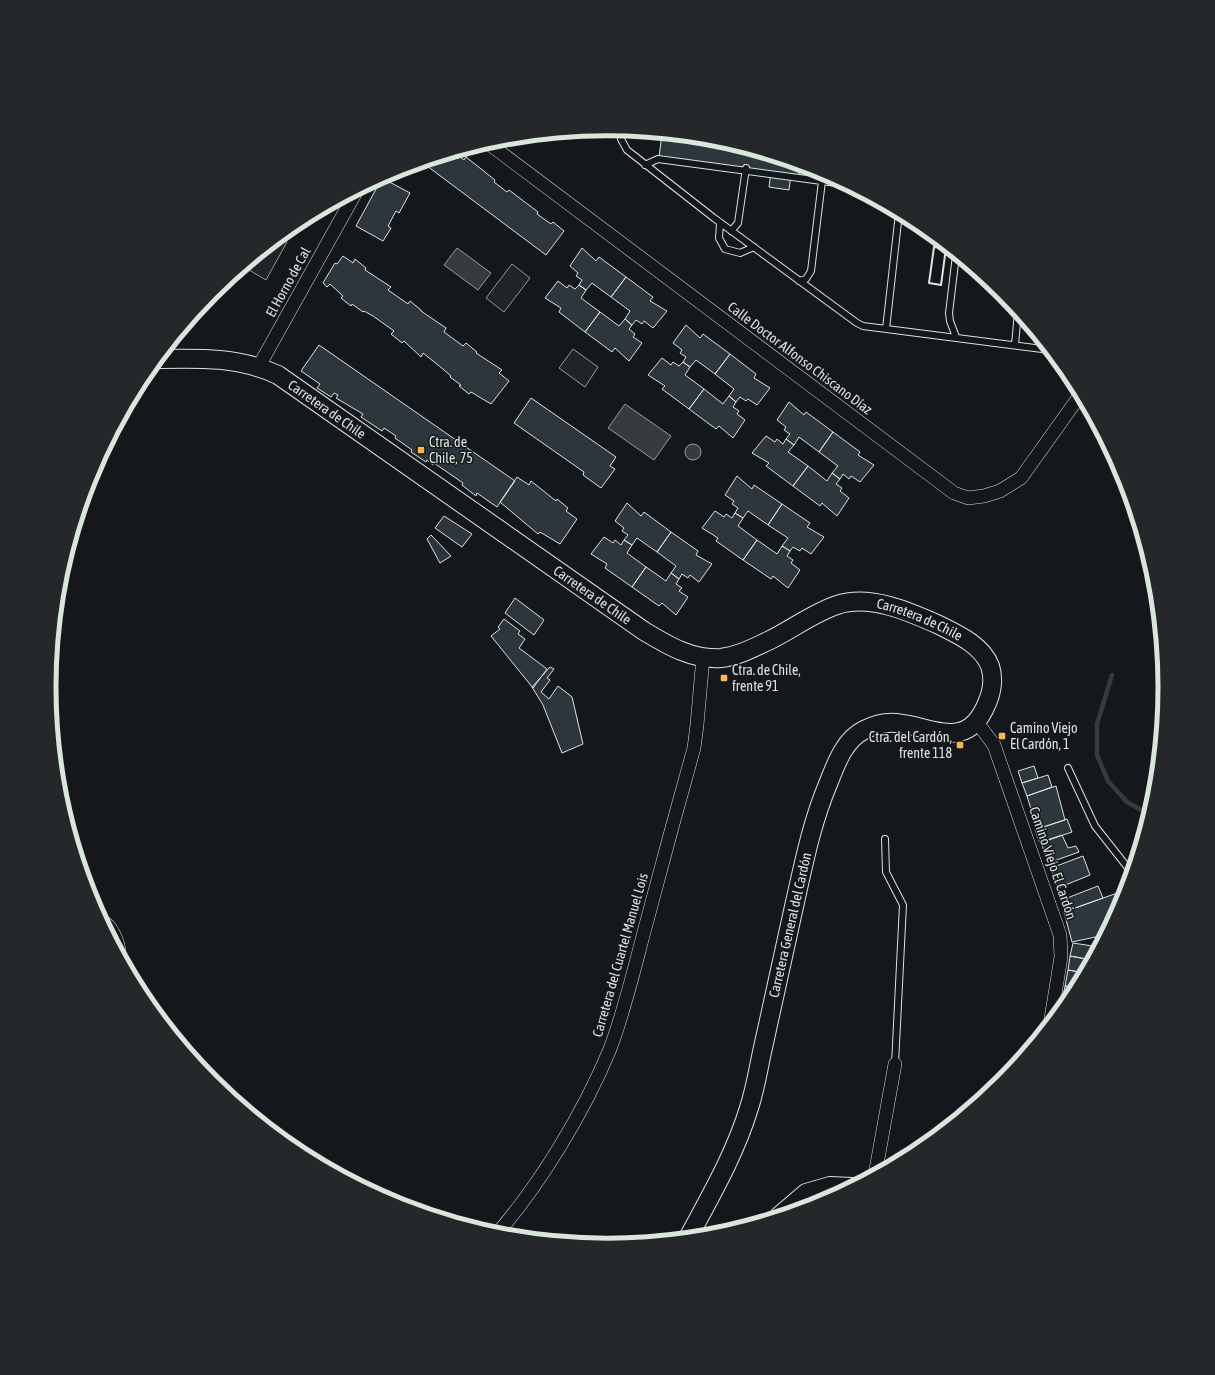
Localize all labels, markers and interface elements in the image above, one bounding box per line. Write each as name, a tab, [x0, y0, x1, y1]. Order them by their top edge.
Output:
street label: El Horno de Cal	[262, 244, 314, 320]
street label: Calle Doctor Alfonso Chiscano Díaz	[725, 298, 875, 418]
street label: Carretera de Chile	[285, 377, 369, 442]
place label: Ctra. de Chile, 75	[429, 434, 473, 466]
marker: Ctra. de Chile, 75	[416, 445, 426, 455]
street label: Carretera de Chile	[551, 562, 634, 628]
street label: Carretera de Chile	[875, 595, 965, 644]
place label: Ctra. de Chile, frente 91	[732, 662, 801, 694]
marker: Ctra. de Chile, frente 91	[719, 673, 729, 683]
place label: Camino Viejo El Cardón, 1	[1010, 720, 1078, 752]
place label: Ctra. del Cardón, frente 118	[869, 729, 952, 761]
marker: Camino Viejo El Cardón, 1	[997, 731, 1007, 741]
marker: Ctra. del Cardón, frente 118	[955, 740, 965, 750]
street label: Camino Viejo El Cardón	[1026, 805, 1080, 921]
street label: Carretera General del Cardón	[766, 851, 814, 999]
street label: Carretera del Cuartel Manuel Lois	[589, 871, 651, 1039]

